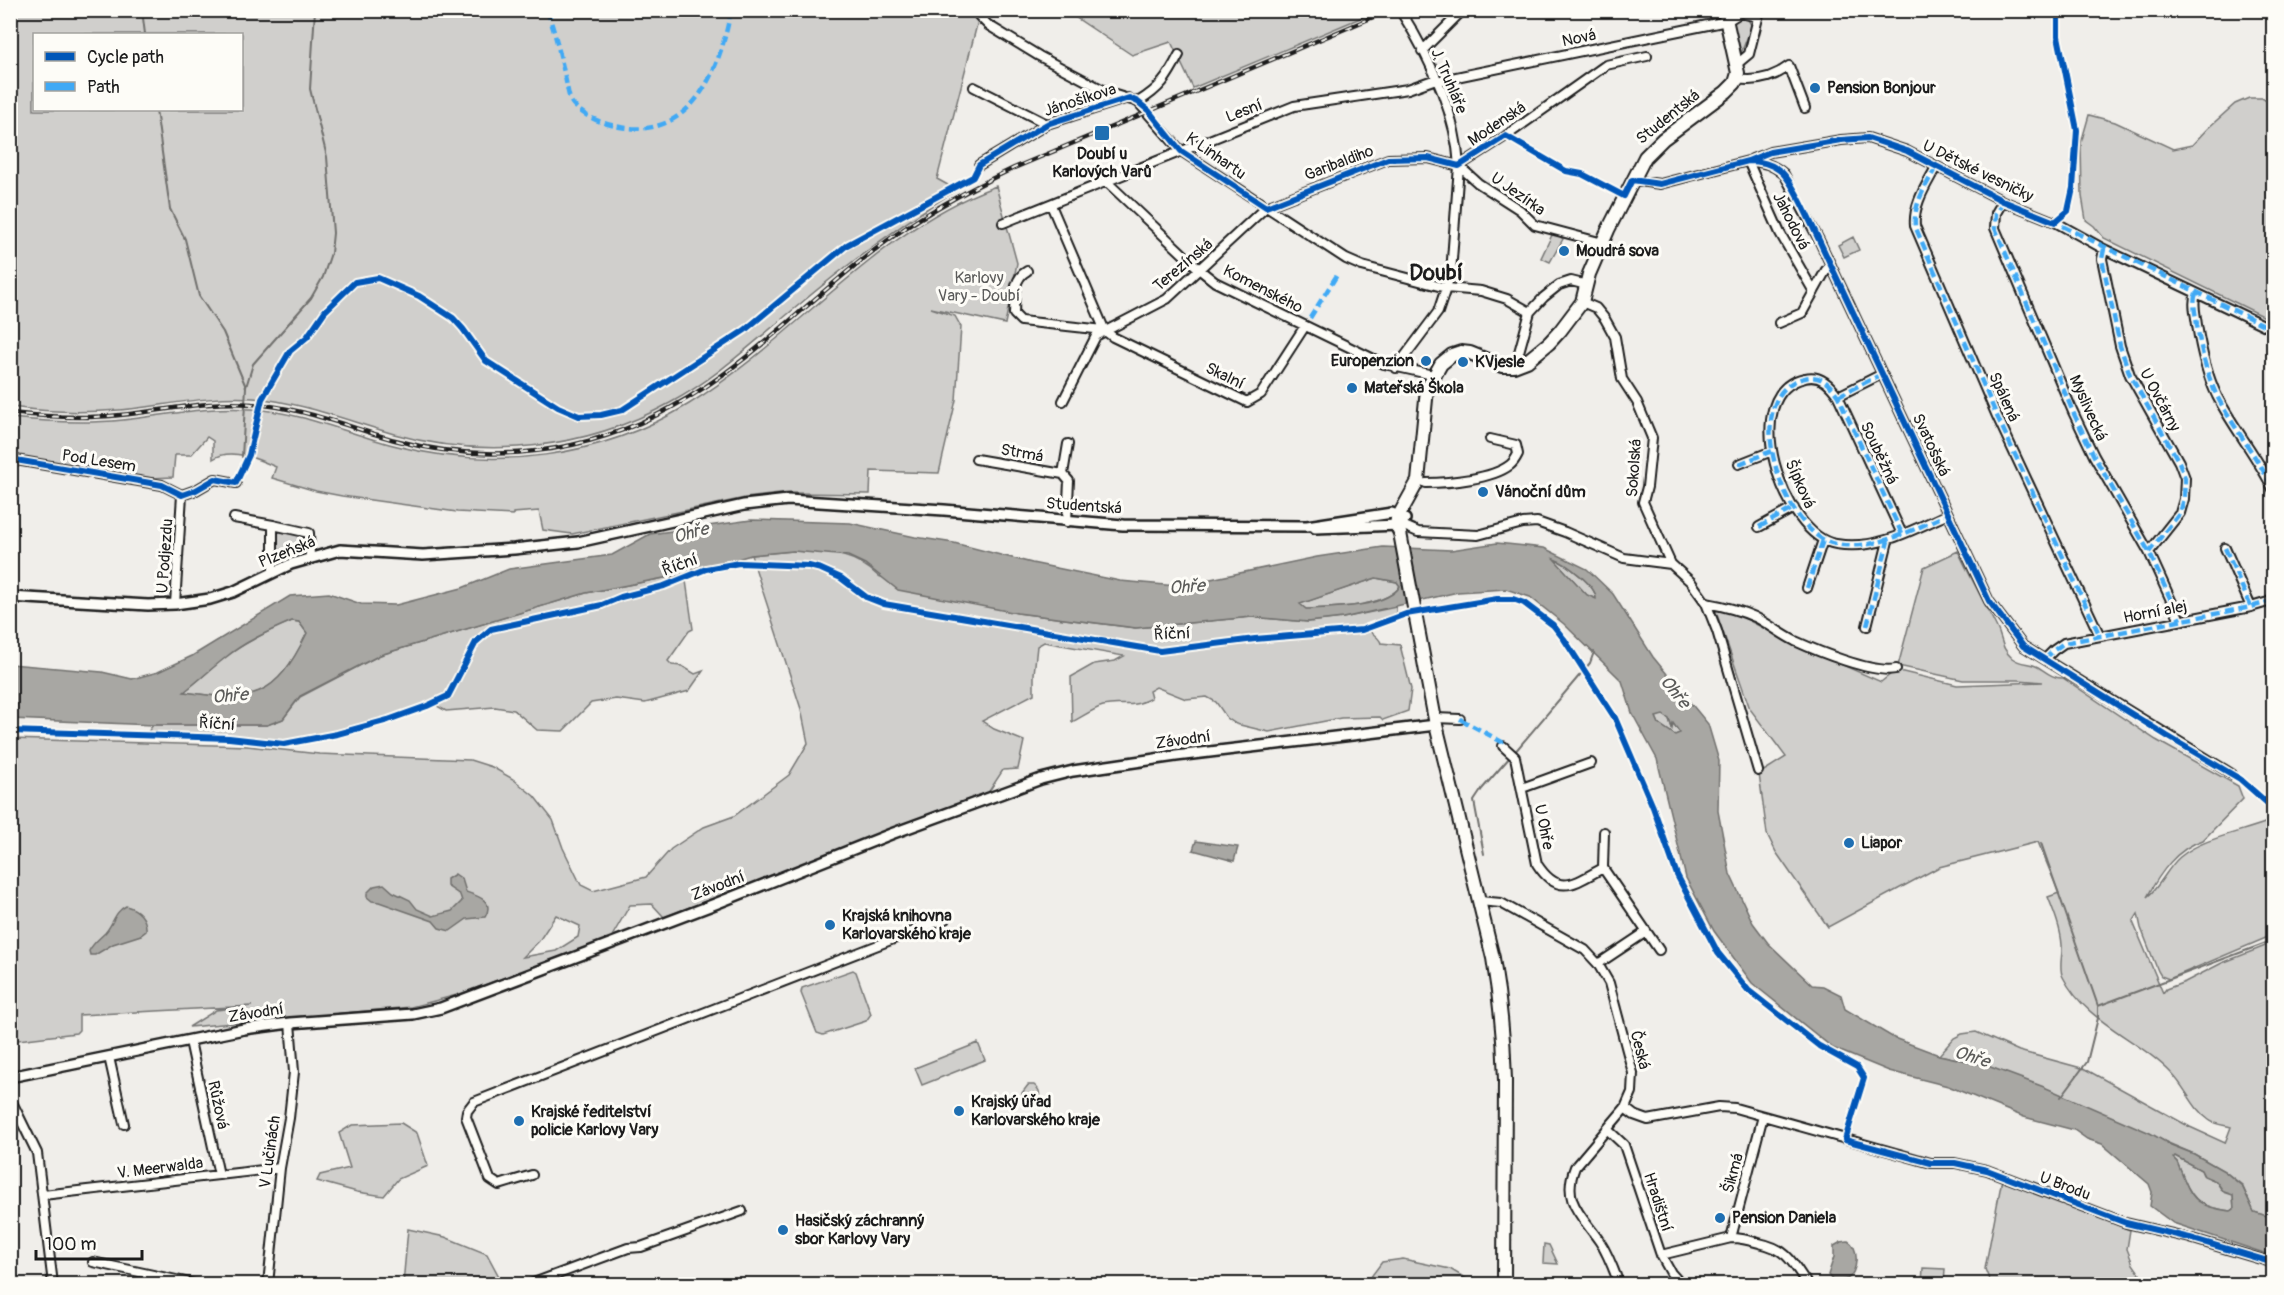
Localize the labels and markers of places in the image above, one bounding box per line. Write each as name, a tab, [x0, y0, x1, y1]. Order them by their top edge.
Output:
place label: Pension Bonjour	[1827, 78, 1936, 98]
marker: Pension Bonjour	[1808, 81, 1822, 95]
marker: Doubí u Karlových Varů	[1093, 124, 1111, 142]
place label: Doubí u Karlových Varů	[1052, 144, 1152, 182]
place label: Moudrá sova	[1576, 241, 1660, 261]
marker: Moudrá sova	[1557, 244, 1571, 258]
place label: Europenzion	[1331, 351, 1414, 371]
place label: KVjesle	[1475, 352, 1526, 372]
marker: Europenzion	[1419, 354, 1433, 368]
marker: KVjesle	[1456, 355, 1470, 369]
place label: Mateřská Škola	[1364, 377, 1464, 398]
marker: Mateřská Škola	[1345, 381, 1359, 395]
place label: Vánoční dům	[1495, 482, 1586, 502]
marker: Vánoční dům	[1476, 485, 1490, 499]
place label: Liapor	[1861, 833, 1902, 853]
marker: Liapor	[1842, 836, 1856, 850]
place label: Krajská knihovna Karlovarského kraje	[842, 906, 972, 944]
marker: Krajská knihovna Karlovarského kraje	[823, 918, 837, 932]
place label: Krajský úřad Karlovarského kraje	[971, 1092, 1101, 1130]
place label: Krajské ředitelství policie Karlovy Vary	[531, 1102, 659, 1140]
marker: Krajský úřad Karlovarského kraje	[952, 1104, 966, 1118]
marker: Krajské ředitelství policie Karlovy Vary	[512, 1114, 526, 1128]
place label: Pension Daniela	[1732, 1208, 1837, 1228]
place label: Hasičský záchranný sbor Karlovy Vary	[795, 1211, 924, 1249]
marker: Pension Daniela	[1713, 1211, 1727, 1225]
marker: Hasičský záchranný sbor Karlovy Vary	[776, 1223, 790, 1237]

